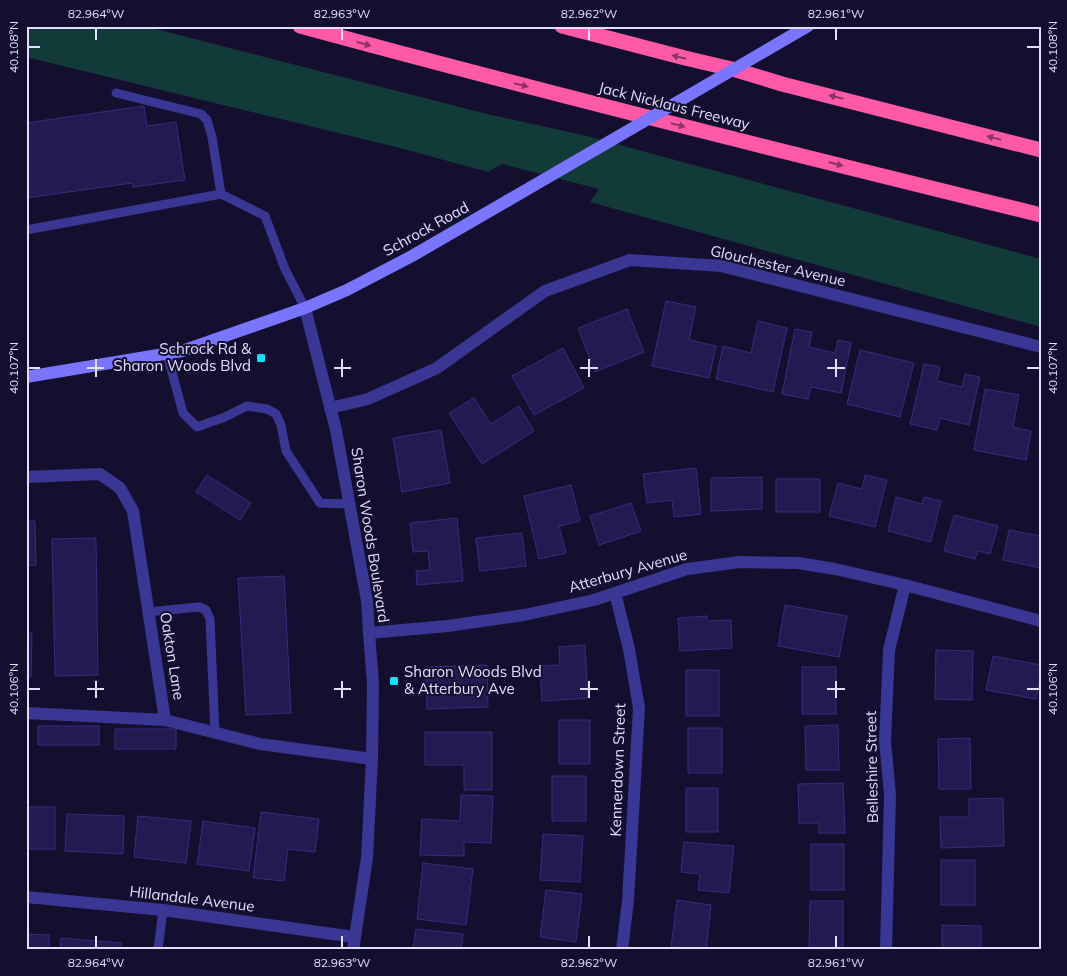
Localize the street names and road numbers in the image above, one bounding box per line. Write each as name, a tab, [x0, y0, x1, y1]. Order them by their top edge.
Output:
street label: Jack Nicklaus Freeway	[597, 78, 752, 134]
street label: Schrock Road	[379, 197, 472, 260]
street label: Glouchester Avenue	[709, 241, 848, 290]
street label: Sharon Woods Boulevard	[347, 446, 394, 624]
street label: Atterbury Avenue	[566, 545, 689, 597]
street label: Oakton Lane	[156, 611, 189, 701]
street label: Kennerdown Street	[606, 703, 629, 837]
street label: Belleshire Street	[861, 711, 882, 823]
street label: Hillandale Avenue	[128, 881, 256, 916]

